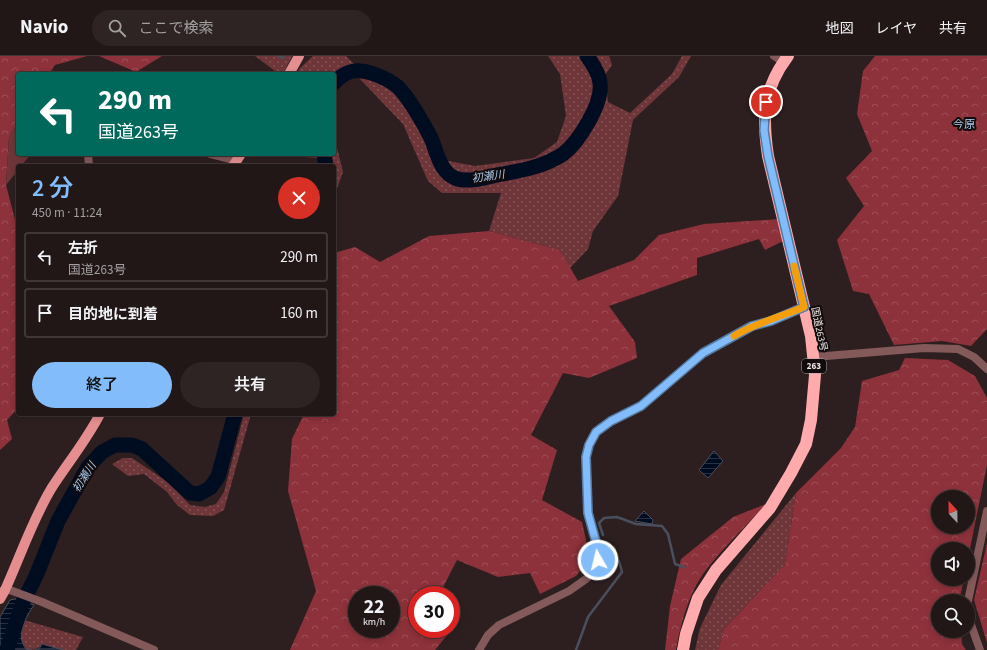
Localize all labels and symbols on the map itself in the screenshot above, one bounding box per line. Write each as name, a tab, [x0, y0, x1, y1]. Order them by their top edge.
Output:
pin	[749, 85, 783, 119]
district label: 今原	[953, 117, 975, 132]
water label: 初瀬川	[471, 167, 506, 186]
street label: 国道263号	[808, 306, 831, 353]
road number: 263	[802, 359, 826, 373]
water label: 初瀬川	[69, 459, 100, 495]
north arrow	[931, 490, 975, 534]
position arrow	[577, 539, 619, 581]
speed limit sign: 30	[408, 586, 460, 638]

